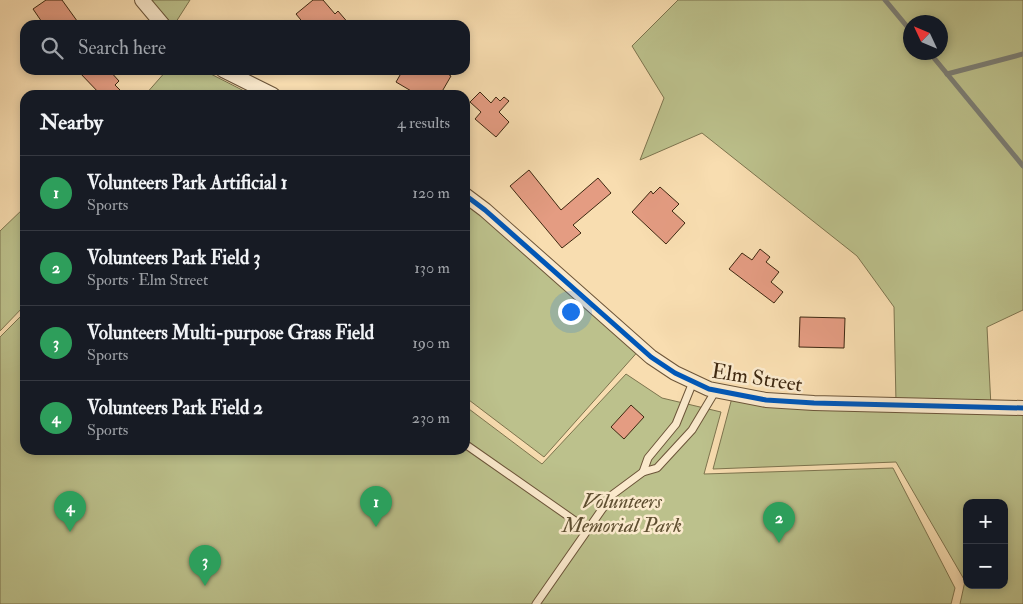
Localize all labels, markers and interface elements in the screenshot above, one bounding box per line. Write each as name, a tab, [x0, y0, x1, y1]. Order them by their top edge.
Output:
north arrow	[903, 15, 948, 60]
search box	[20, 20, 470, 75]
icon: search	[38, 34, 66, 62]
text: Search here	[78, 36, 166, 60]
text: Nearby	[40, 109, 103, 136]
text: 4 results	[397, 113, 450, 133]
text: Volunteers Park Artificial 1	[87, 171, 287, 195]
text: 1	[53, 183, 59, 203]
text: 120 m	[412, 183, 450, 203]
text: Sports	[87, 195, 128, 215]
text: Volunteers Park Field 3	[87, 246, 261, 270]
text: 2	[52, 258, 60, 278]
text: 130 m	[414, 258, 450, 278]
text: Sports · Elm Street	[87, 270, 208, 290]
your location	[558, 299, 584, 325]
text: Volunteers Multi-purpose Grass Field	[87, 321, 374, 345]
text: 3	[53, 333, 59, 353]
text: 190 m	[412, 333, 450, 353]
text: Sports	[87, 345, 128, 365]
street label: Elm Street	[710, 357, 805, 399]
text: Volunteers Park Field 2	[87, 396, 263, 420]
text: 4	[52, 408, 60, 428]
text: 230 m	[412, 408, 450, 428]
text: Sports	[87, 420, 128, 440]
pin: 1	[360, 486, 392, 527]
park label: Volunteers Memorial Park	[560, 488, 682, 539]
pin: 4	[54, 491, 86, 532]
map controls	[963, 499, 1008, 589]
button: +	[963, 499, 1008, 544]
pin: 2	[763, 502, 795, 543]
button: −	[963, 544, 1008, 589]
pin: 3	[189, 545, 221, 586]

